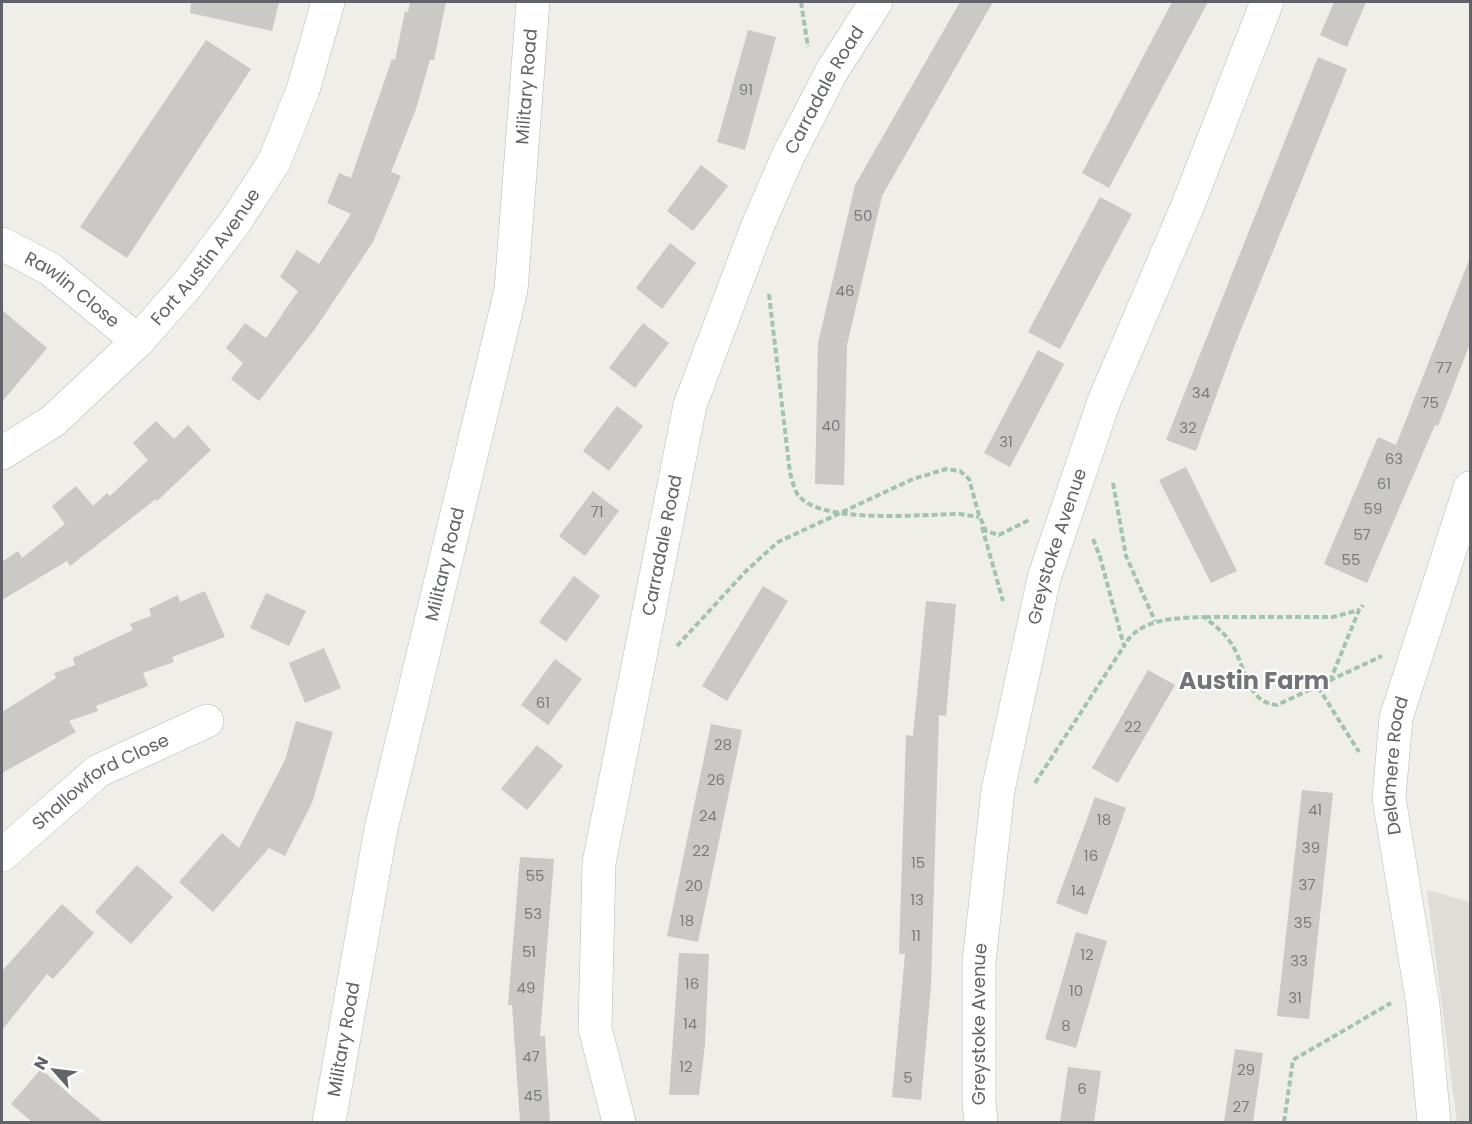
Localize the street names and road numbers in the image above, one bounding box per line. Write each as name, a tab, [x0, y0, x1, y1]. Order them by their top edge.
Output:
street label: Carradale Road	[778, 21, 870, 158]
street label: Military Road	[509, 28, 543, 145]
street label: Fort Austin Avenue	[145, 183, 266, 330]
street label: Rawlin Close	[21, 245, 125, 333]
street label: Greystoke Avenue	[1021, 465, 1092, 627]
street label: Carradale Road	[635, 472, 688, 618]
street label: Military Road	[419, 505, 470, 623]
street label: Delamere Road	[1376, 693, 1414, 837]
street label: Shallowford Close	[26, 727, 173, 835]
street label: Greystoke Avenue	[966, 942, 993, 1105]
street label: Military Road	[321, 980, 366, 1099]

